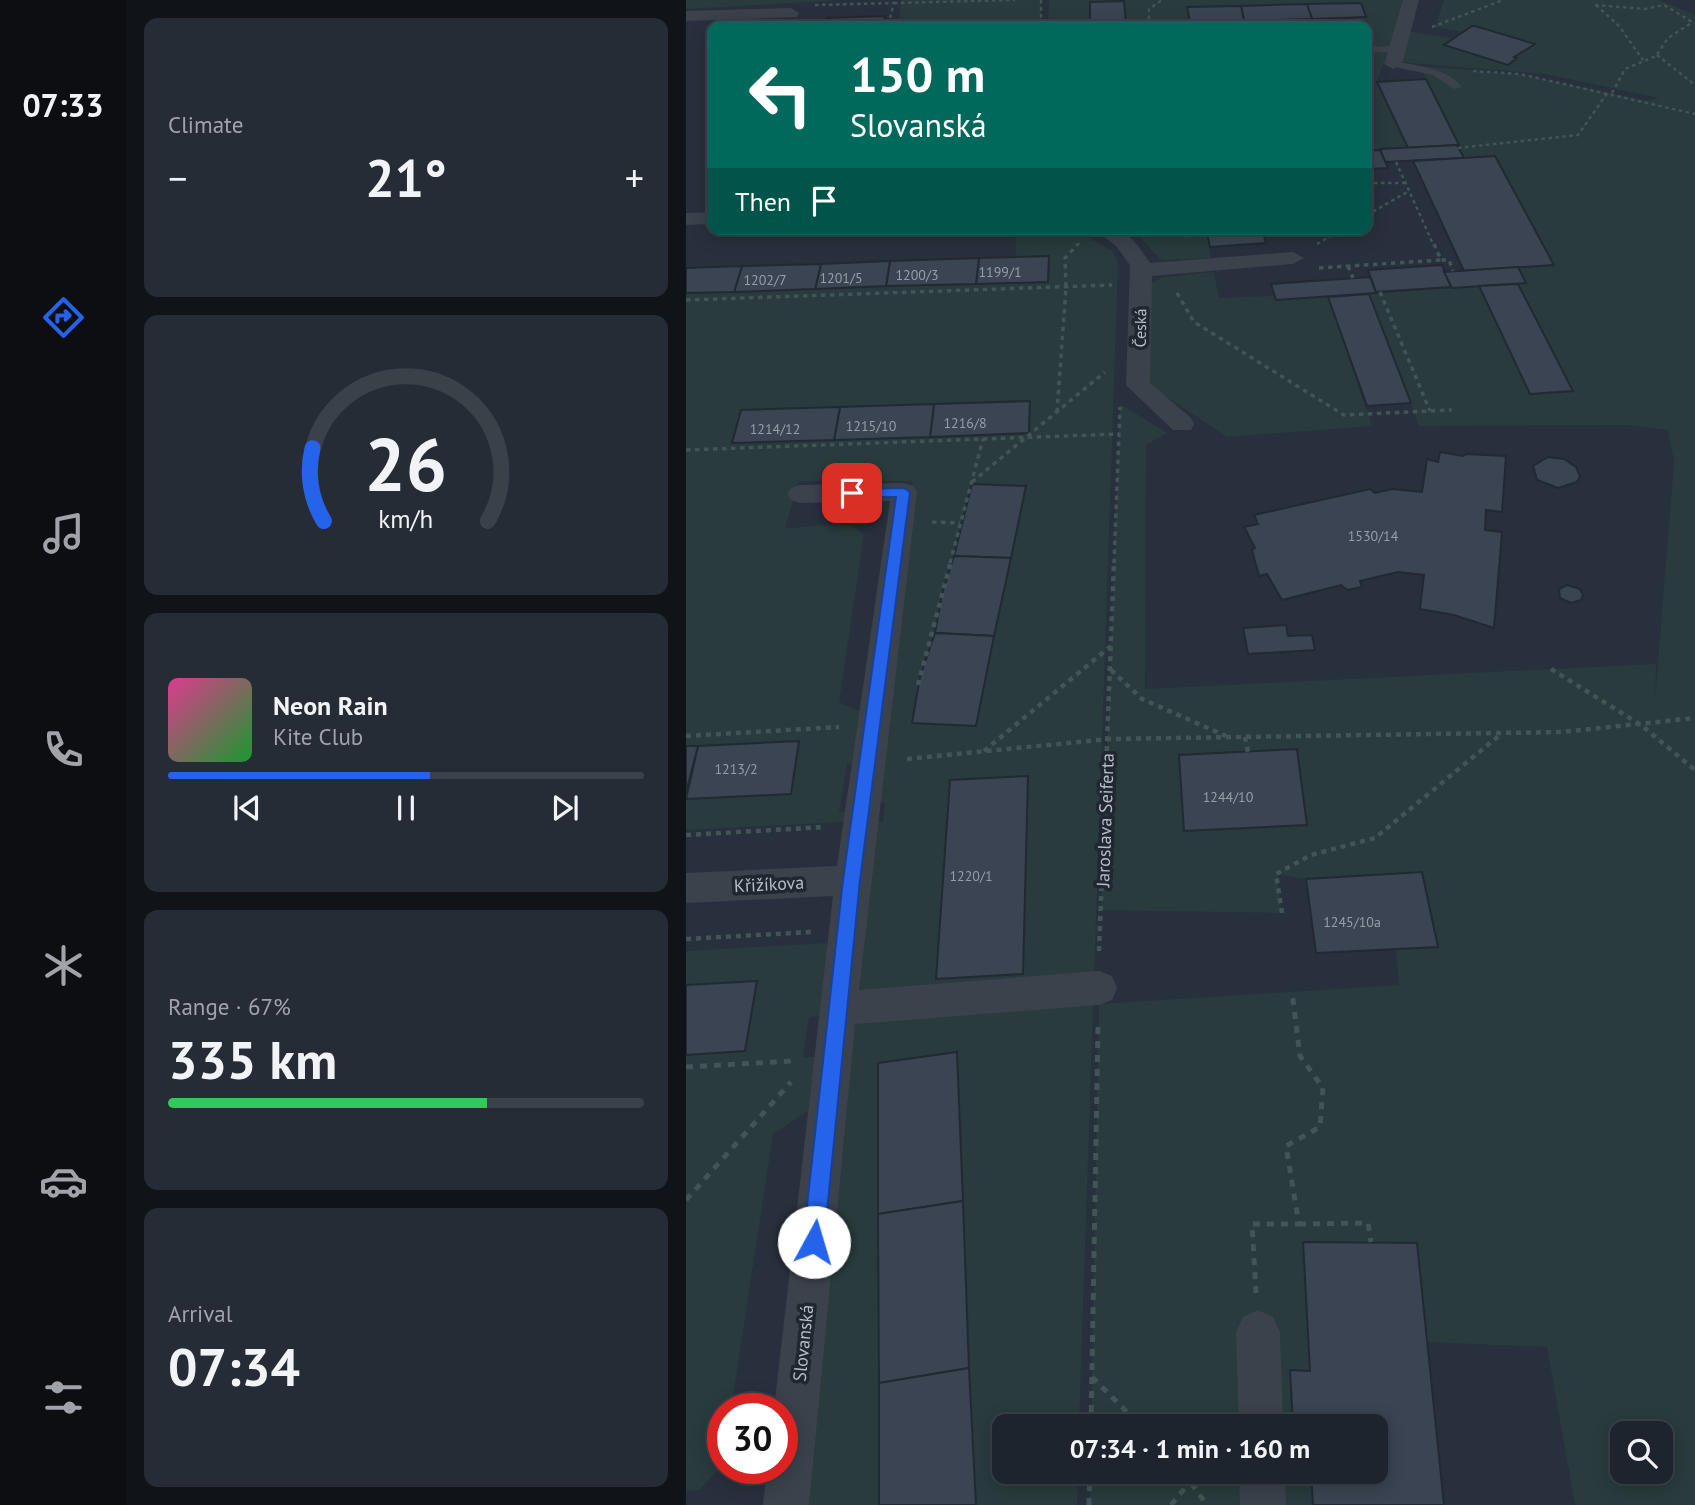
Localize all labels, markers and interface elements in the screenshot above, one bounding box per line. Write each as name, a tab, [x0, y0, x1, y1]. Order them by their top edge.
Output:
text: 150 m	[850, 42, 985, 106]
icon: left	[735, 49, 826, 140]
text: 07:33	[22, 84, 104, 126]
text: Slovanská	[850, 104, 987, 146]
text: Climate	[168, 110, 243, 139]
text: 21°	[365, 144, 447, 211]
text: −	[168, 153, 187, 202]
text: +	[625, 153, 644, 202]
icon: arrive	[805, 182, 843, 220]
text: Then	[735, 185, 791, 218]
house number: 1199/1	[978, 263, 1022, 281]
house number: 1200/3	[895, 266, 939, 284]
house number: 1201/5	[819, 269, 863, 287]
house number: 1202/7	[743, 271, 787, 289]
icon: directions	[39, 293, 88, 342]
street label: Česká	[1130, 308, 1150, 348]
house number: 1216/8	[943, 414, 987, 432]
house number: 1215/10	[846, 417, 897, 435]
text: 26	[365, 418, 447, 512]
house number: 1214/12	[750, 420, 800, 438]
pin	[822, 463, 882, 523]
icon: arrive	[833, 474, 871, 512]
text: km/h	[379, 503, 433, 535]
icon: music	[39, 509, 88, 558]
house number: 1530/14	[1348, 527, 1399, 545]
text: Neon Rain	[273, 689, 388, 722]
text: Kite Club	[273, 722, 363, 751]
icon: phone	[39, 725, 88, 774]
street label: Jaroslava Seiferta	[1091, 753, 1119, 888]
house number: 1213/2	[714, 760, 758, 778]
house number: 1244/10	[1203, 788, 1254, 806]
icon: previous	[228, 789, 266, 827]
icon: pause	[387, 789, 425, 827]
icon: next	[546, 789, 584, 827]
house number: 1220/1	[949, 867, 993, 885]
street label: Křižíkova	[733, 871, 805, 897]
house number: 1245/10a	[1323, 913, 1381, 931]
icon: climate	[39, 941, 88, 990]
text: Range · 67%	[168, 992, 291, 1021]
text: 335 km	[168, 1026, 337, 1093]
icon: car	[39, 1157, 88, 1206]
position arrow	[777, 1205, 851, 1279]
text: Arrival	[168, 1299, 232, 1328]
street label: Slovanská	[788, 1304, 818, 1382]
text: 07:34	[168, 1333, 300, 1400]
icon: filters	[39, 1373, 88, 1422]
speed limit sign: 30	[707, 1393, 798, 1484]
map controls	[1610, 1421, 1673, 1484]
button: search	[1610, 1421, 1673, 1484]
text: 07:34 · 1 min · 160 m	[1070, 1432, 1310, 1465]

